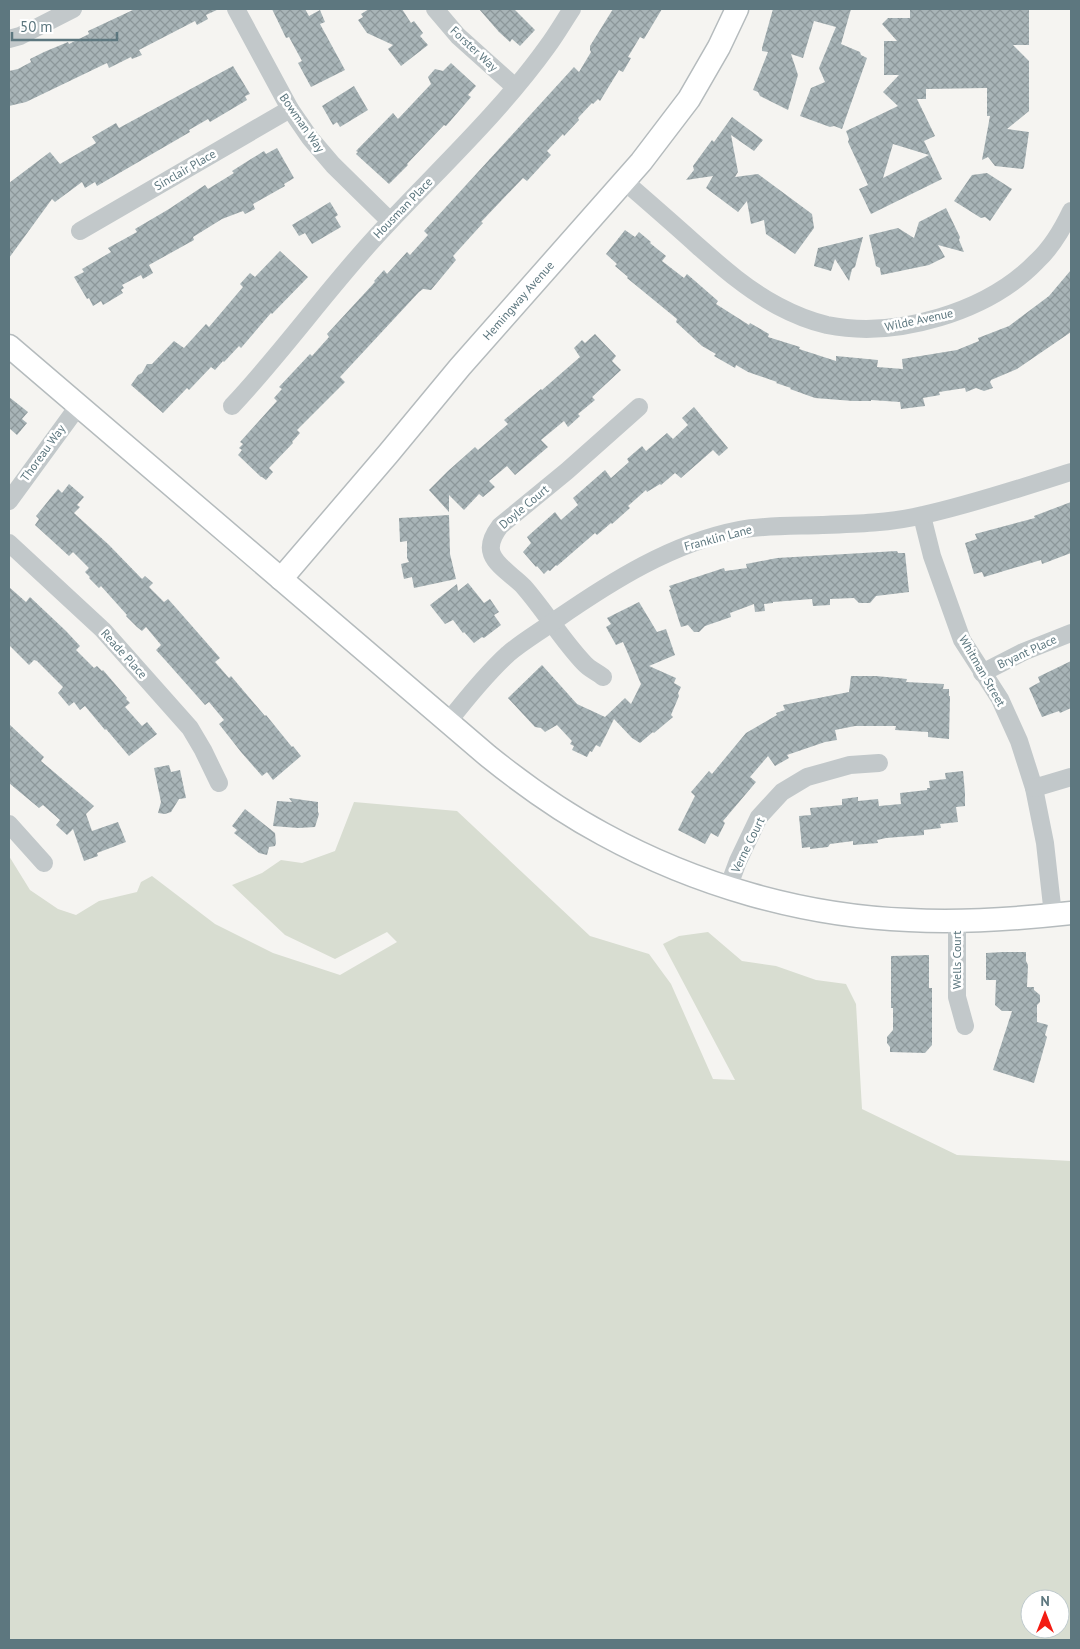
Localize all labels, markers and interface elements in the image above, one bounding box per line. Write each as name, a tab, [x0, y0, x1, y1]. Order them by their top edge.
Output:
scale bar	[12, 10, 118, 42]
text: 50 m	[20, 17, 53, 36]
street label: Forster Way	[447, 23, 502, 75]
street label: Bowman Way	[277, 90, 328, 155]
street label: Sinclair Place	[151, 146, 218, 193]
street label: Housman Place	[370, 174, 435, 241]
street label: Hemingway Avenue	[479, 258, 557, 343]
street label: Wilde Avenue	[883, 305, 954, 334]
street label: Thoreau Way	[17, 421, 68, 484]
street label: Doyle Court	[496, 481, 552, 532]
street label: Franklin Lane	[682, 521, 753, 554]
street label: Reade Place	[98, 626, 151, 682]
street label: Bryant Place	[995, 631, 1059, 672]
street label: Whitman Street	[956, 632, 1009, 709]
street label: Verne Court	[727, 815, 767, 876]
street label: Wells Court	[949, 931, 964, 989]
north arrow	[1020, 1589, 1070, 1639]
text: N	[1040, 1592, 1050, 1610]

